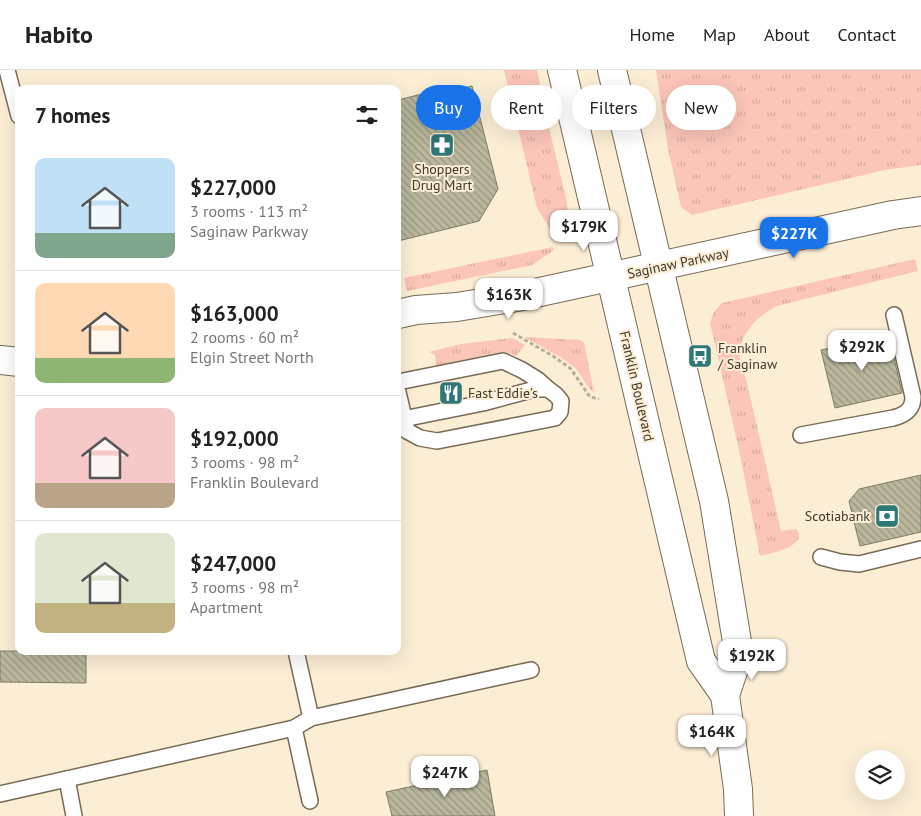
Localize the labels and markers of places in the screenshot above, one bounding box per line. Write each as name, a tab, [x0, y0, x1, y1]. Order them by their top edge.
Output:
pharmacy icon: Shoppers Drug Mart	[429, 132, 455, 158]
place label: Shoppers Drug Mart	[412, 160, 473, 194]
pin: $179K	[549, 210, 619, 252]
pin: $227K	[759, 216, 829, 259]
pin: $163K	[474, 278, 544, 320]
pin: $292K	[827, 330, 897, 372]
place label: Franklin / Saginaw	[717, 339, 778, 373]
bus stop icon: Franklin / Saginaw	[687, 343, 713, 369]
restaurant icon: Fast Eddie's	[438, 380, 464, 406]
place label: Fast Eddie's	[468, 384, 538, 402]
bank icon: Scotiabank	[874, 503, 900, 529]
place label: Scotiabank	[805, 507, 870, 525]
pin: $192K	[717, 638, 787, 681]
pin: $164K	[677, 714, 747, 757]
pin: $247K	[410, 756, 480, 798]

